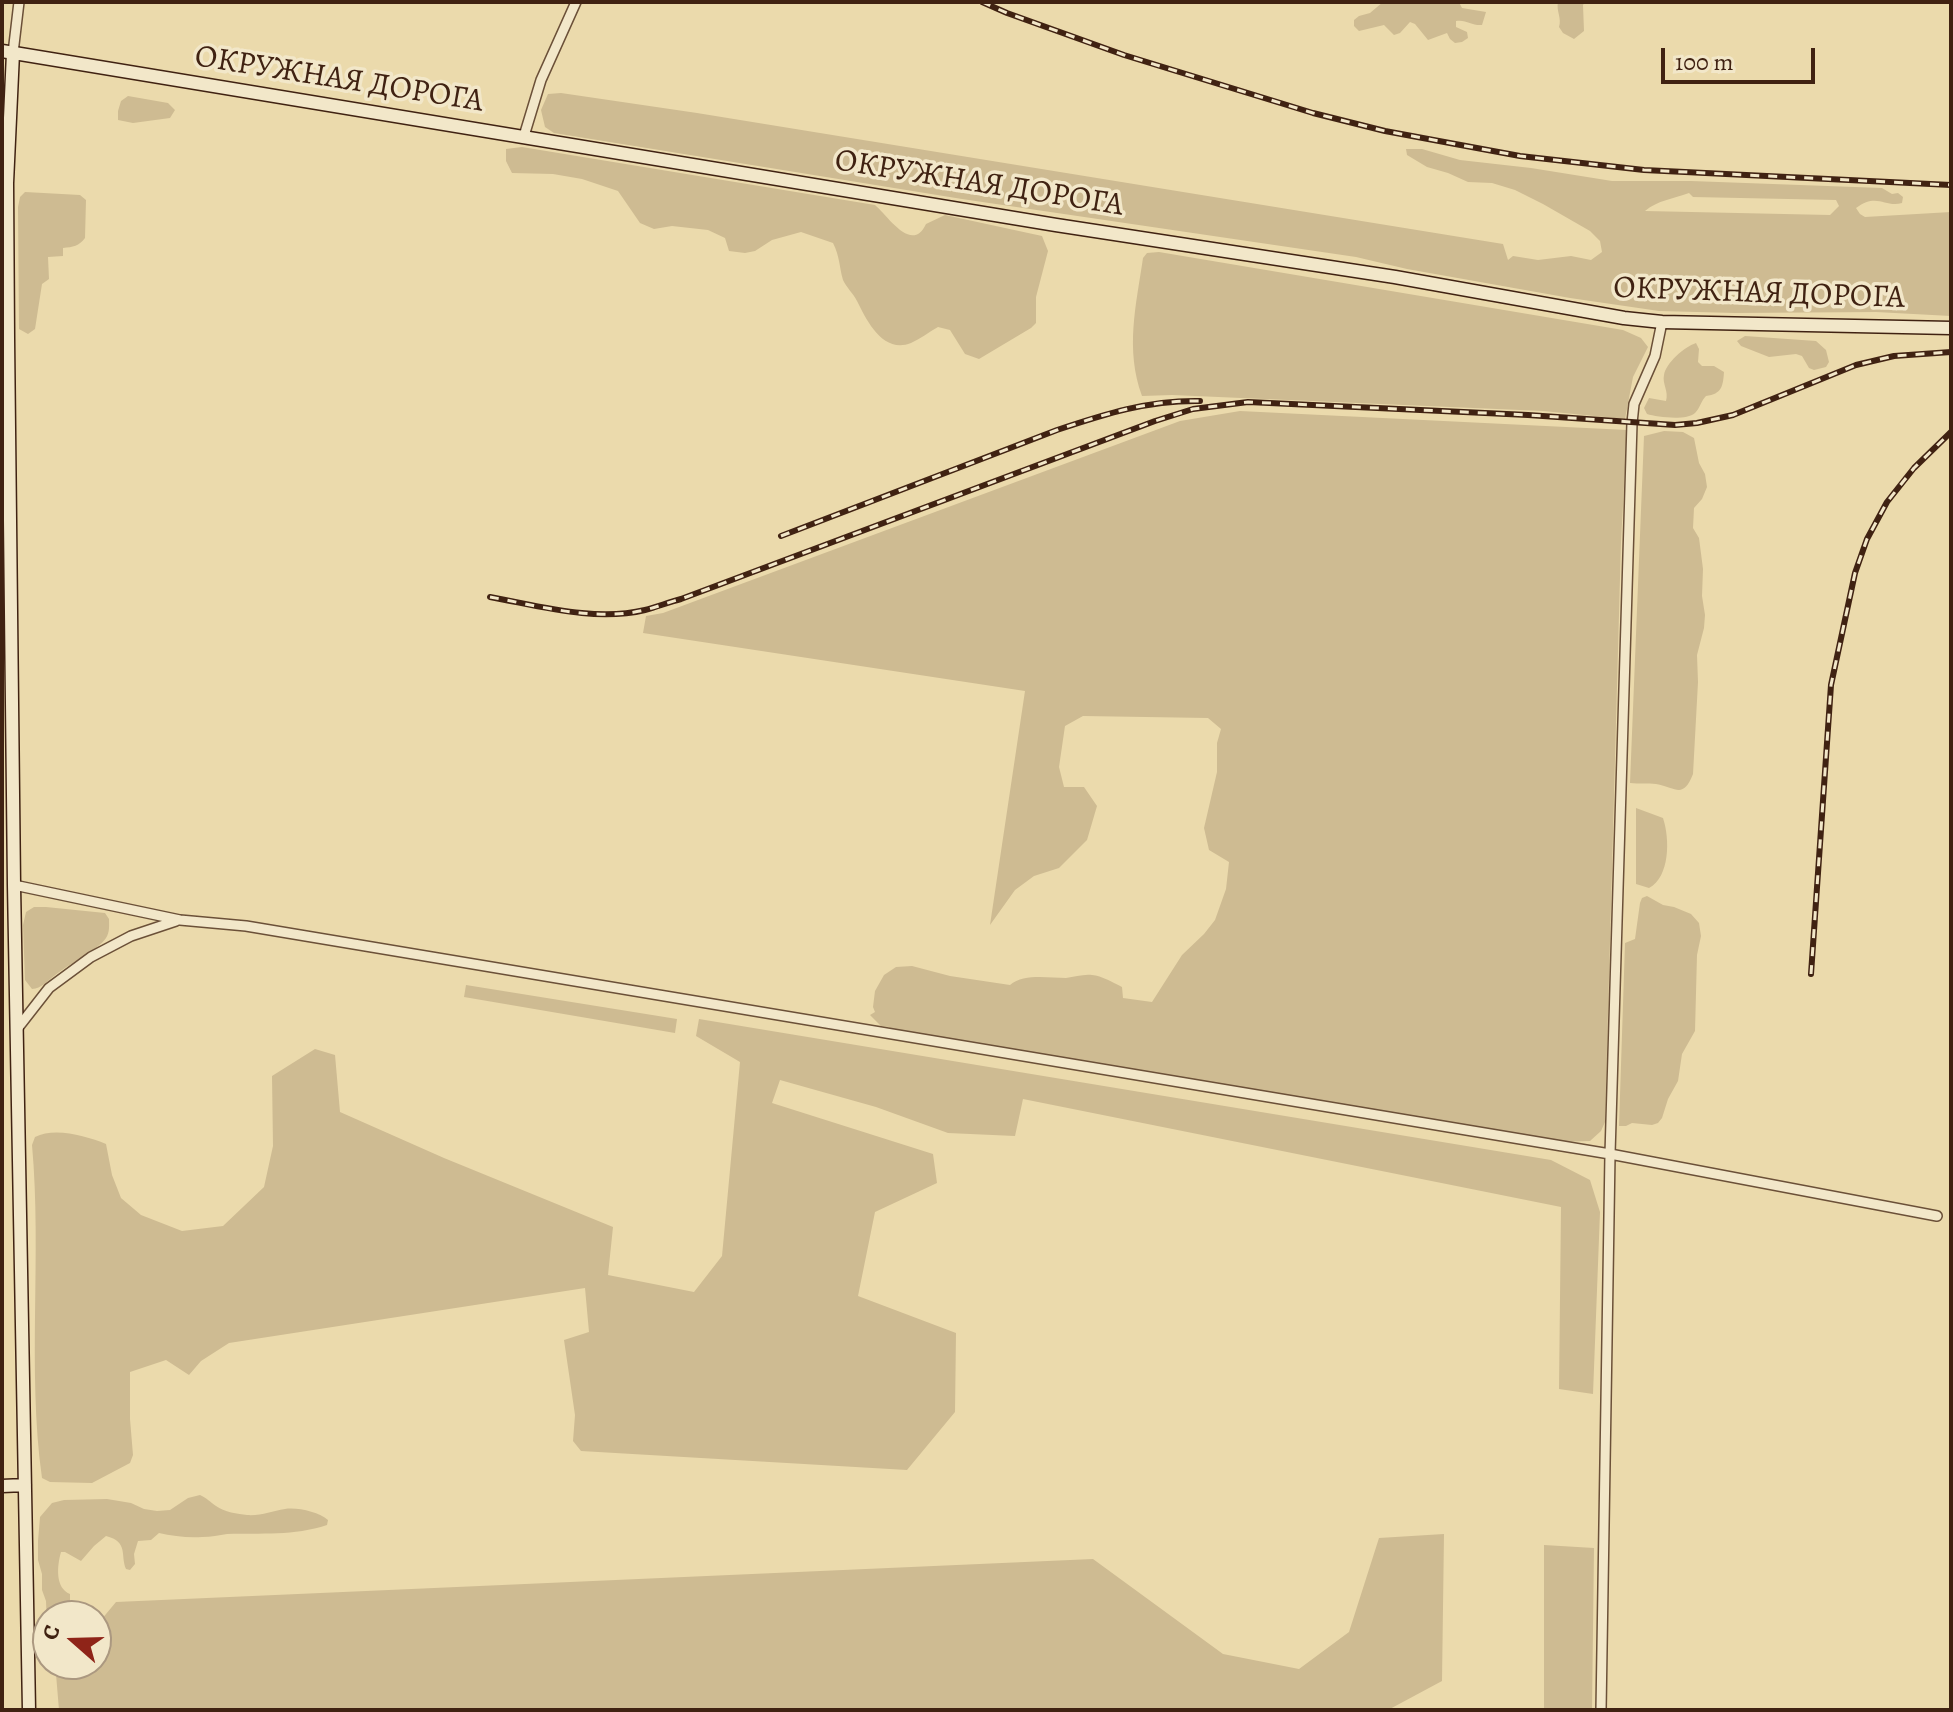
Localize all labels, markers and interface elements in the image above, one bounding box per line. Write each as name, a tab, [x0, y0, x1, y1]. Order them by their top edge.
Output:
scale bar	[1665, 32, 1819, 82]
street label: ОКРУЖНАЯ ДОРОГА	[192, 38, 486, 122]
text: 100 m	[1675, 46, 1734, 78]
street label: ОКРУЖНАЯ ДОРОГА	[832, 142, 1126, 226]
street label: ОКРУЖНАЯ ДОРОГА	[1613, 270, 1905, 318]
north arrow	[32, 1600, 112, 1680]
text: С	[35, 1621, 68, 1644]

